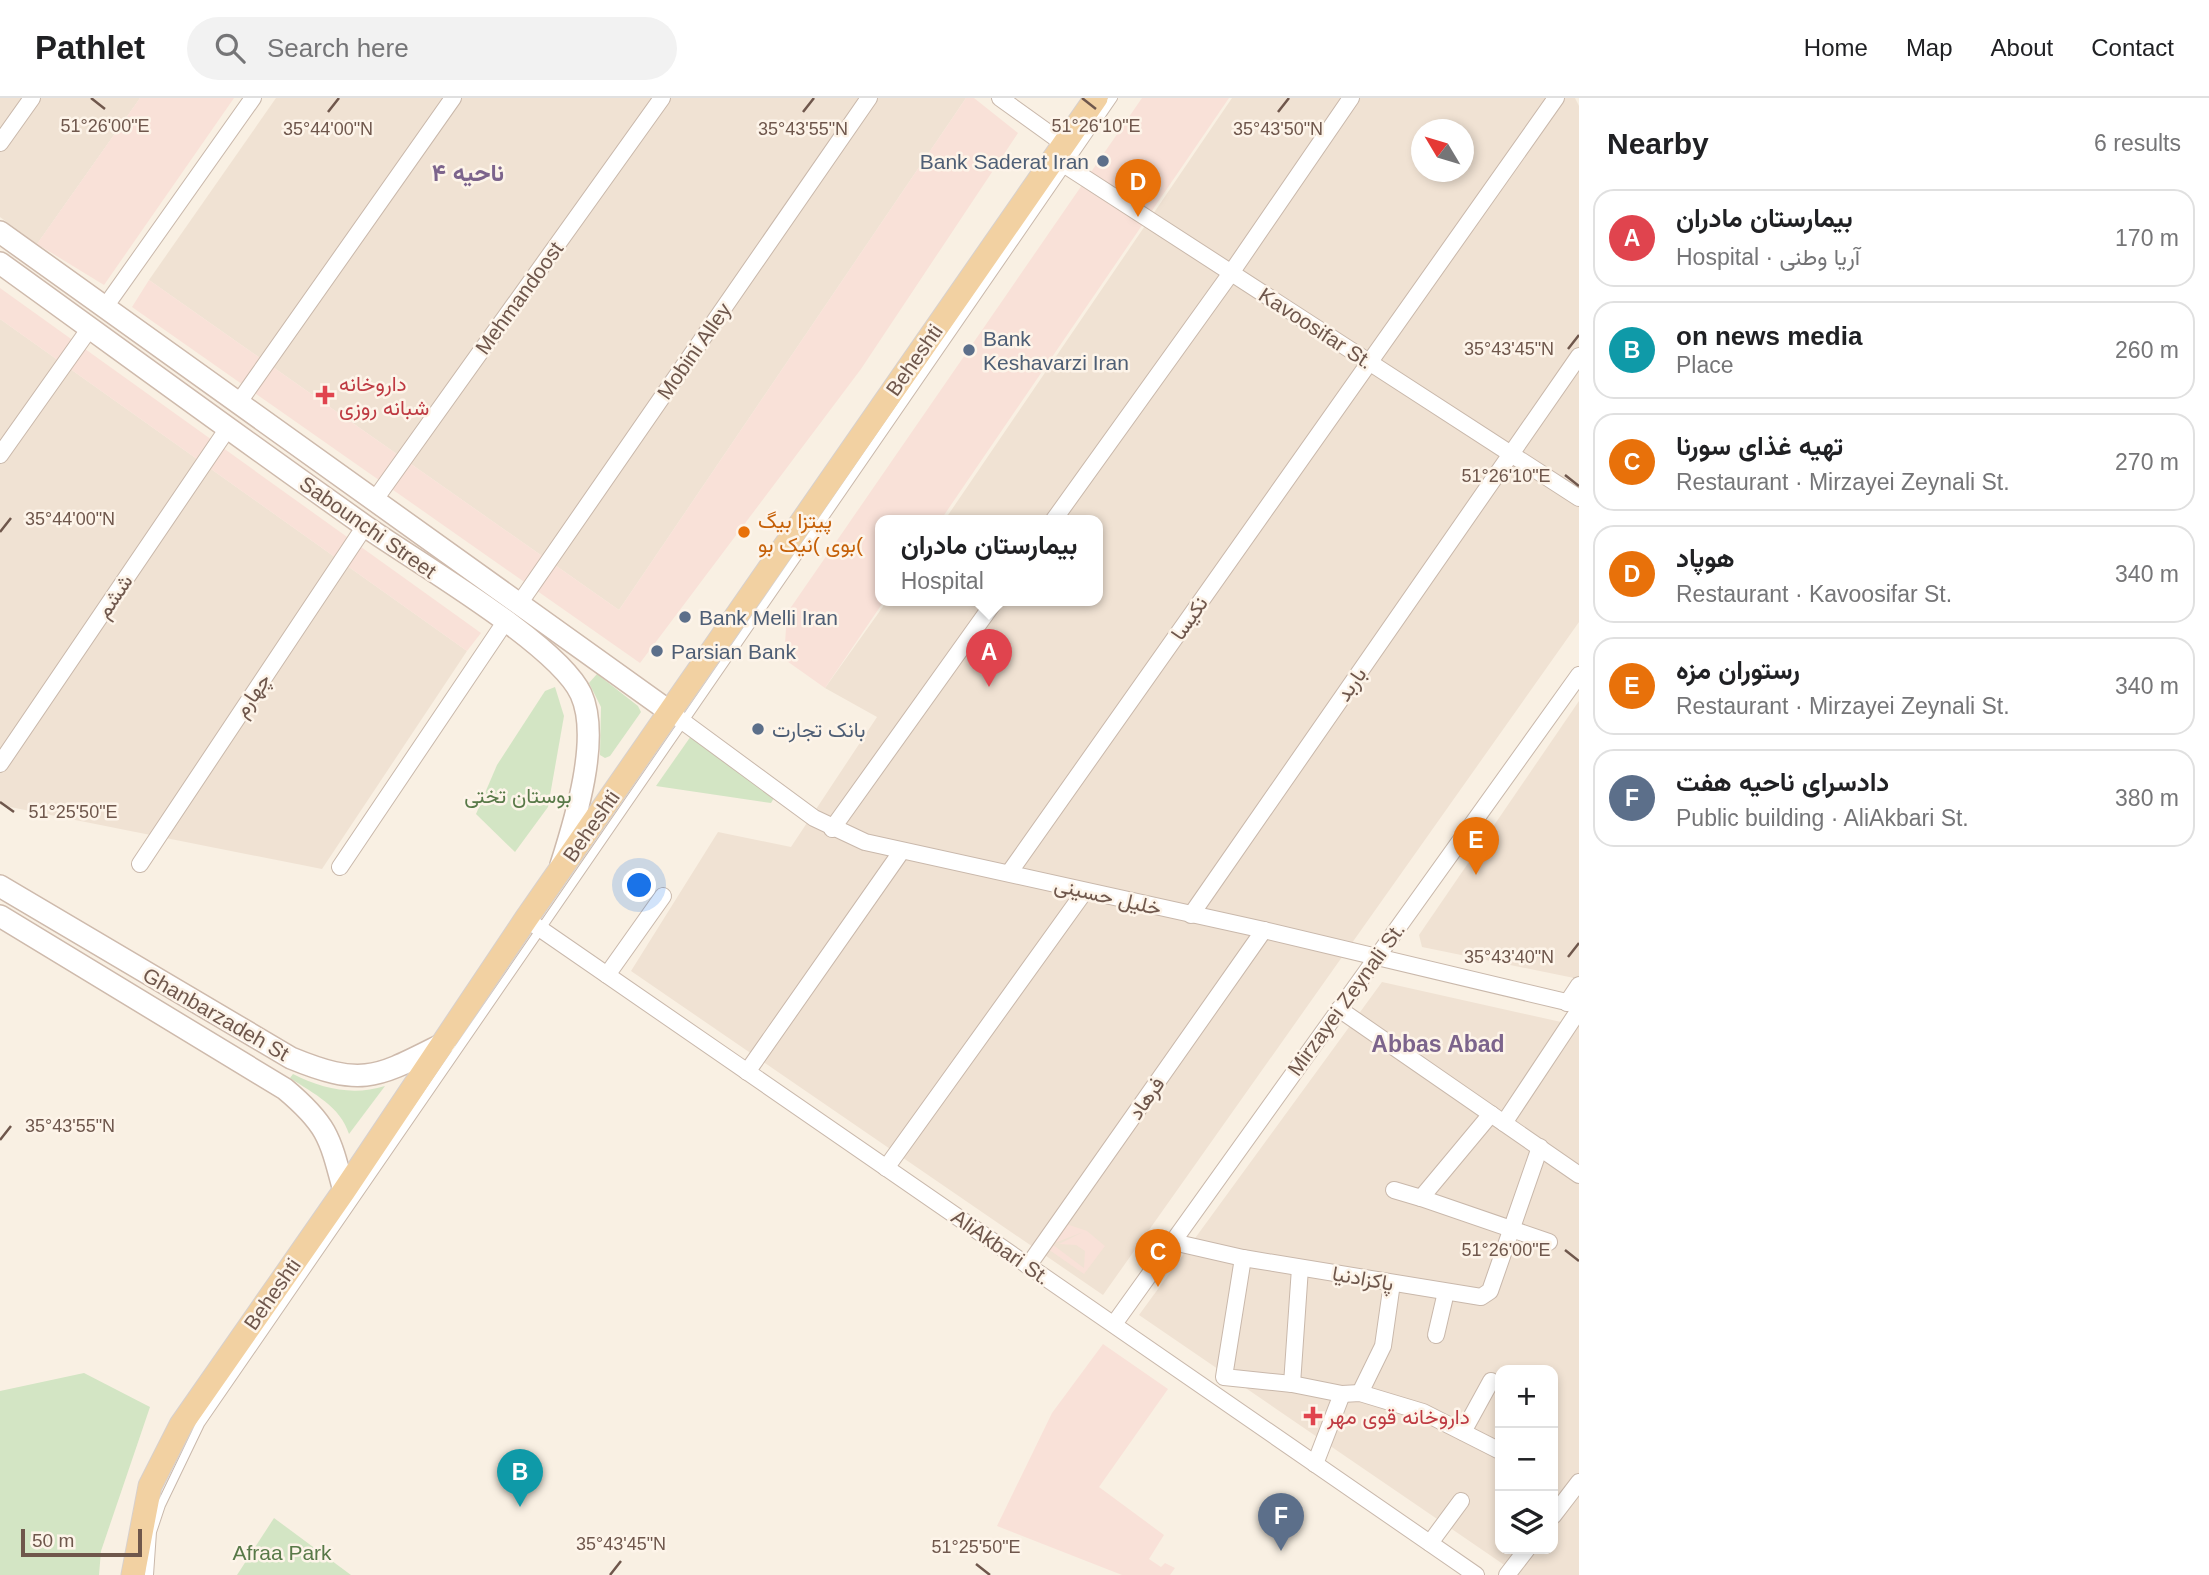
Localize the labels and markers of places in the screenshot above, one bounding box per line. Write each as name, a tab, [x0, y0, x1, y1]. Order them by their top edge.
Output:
place label: Bank Saderat Iran	[920, 150, 1089, 173]
marker: Bank Saderat Iran	[1095, 153, 1111, 169]
pin: D	[1115, 159, 1161, 217]
place label: Bank Keshavarzi Iran	[983, 327, 1129, 374]
marker: Bank Keshavarzi Iran	[961, 342, 977, 358]
place label: داروخانه شبانه روزی	[339, 372, 429, 421]
marker: داروخانه شبانه روزی	[317, 387, 333, 403]
place label: پیتزا بیگ بوی )نیک بو(	[758, 509, 863, 558]
marker: پیتزا بیگ بوی )نیک بو(	[736, 524, 752, 540]
place label: Bank Melli Iran	[699, 606, 838, 629]
marker: Bank Melli Iran	[677, 609, 693, 625]
pin: A	[966, 629, 1012, 687]
place label: Parsian Bank	[671, 640, 796, 663]
marker: Parsian Bank	[649, 643, 665, 659]
place label: بانک تجارت	[772, 718, 865, 743]
marker: بانک تجارت	[750, 721, 766, 737]
pin: E	[1453, 817, 1499, 875]
pin: C	[1135, 1229, 1181, 1287]
place label: داروخانه قوی مهر	[1326, 1405, 1470, 1430]
marker: داروخانه قوی مهر	[1305, 1408, 1321, 1424]
pin: B	[497, 1449, 543, 1507]
pin: F	[1258, 1493, 1304, 1551]

